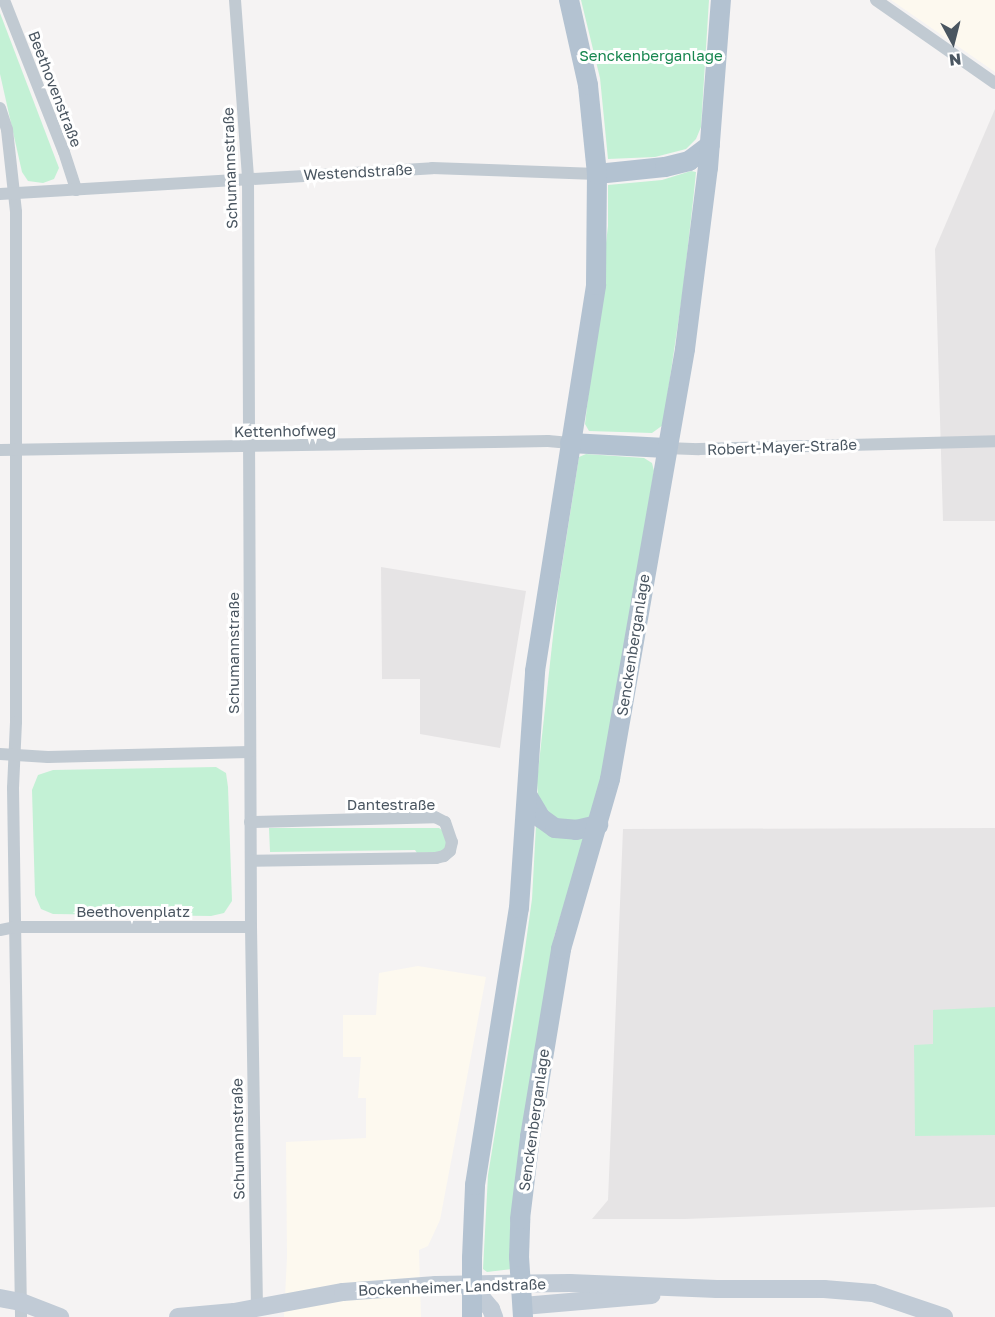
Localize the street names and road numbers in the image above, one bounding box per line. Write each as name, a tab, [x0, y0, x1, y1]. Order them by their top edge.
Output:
street label: Beethovenstraße	[25, 28, 85, 150]
street label: Schumannstraße	[219, 107, 241, 229]
street label: Westendstraße	[303, 160, 413, 184]
street label: Kettenhofweg	[234, 421, 336, 441]
street label: Robert-Mayer-Straße	[707, 435, 857, 459]
street label: Senckenberganlage	[613, 573, 653, 717]
street label: Schumannstraße	[225, 592, 243, 714]
street label: Dantestraße	[347, 796, 435, 814]
street label: Beethovenplatz	[76, 903, 190, 921]
street label: Senckenberganlage	[515, 1048, 553, 1192]
street label: Schumannstraße	[228, 1078, 248, 1200]
street label: Bockenheimer Landstraße	[358, 1275, 546, 1299]

